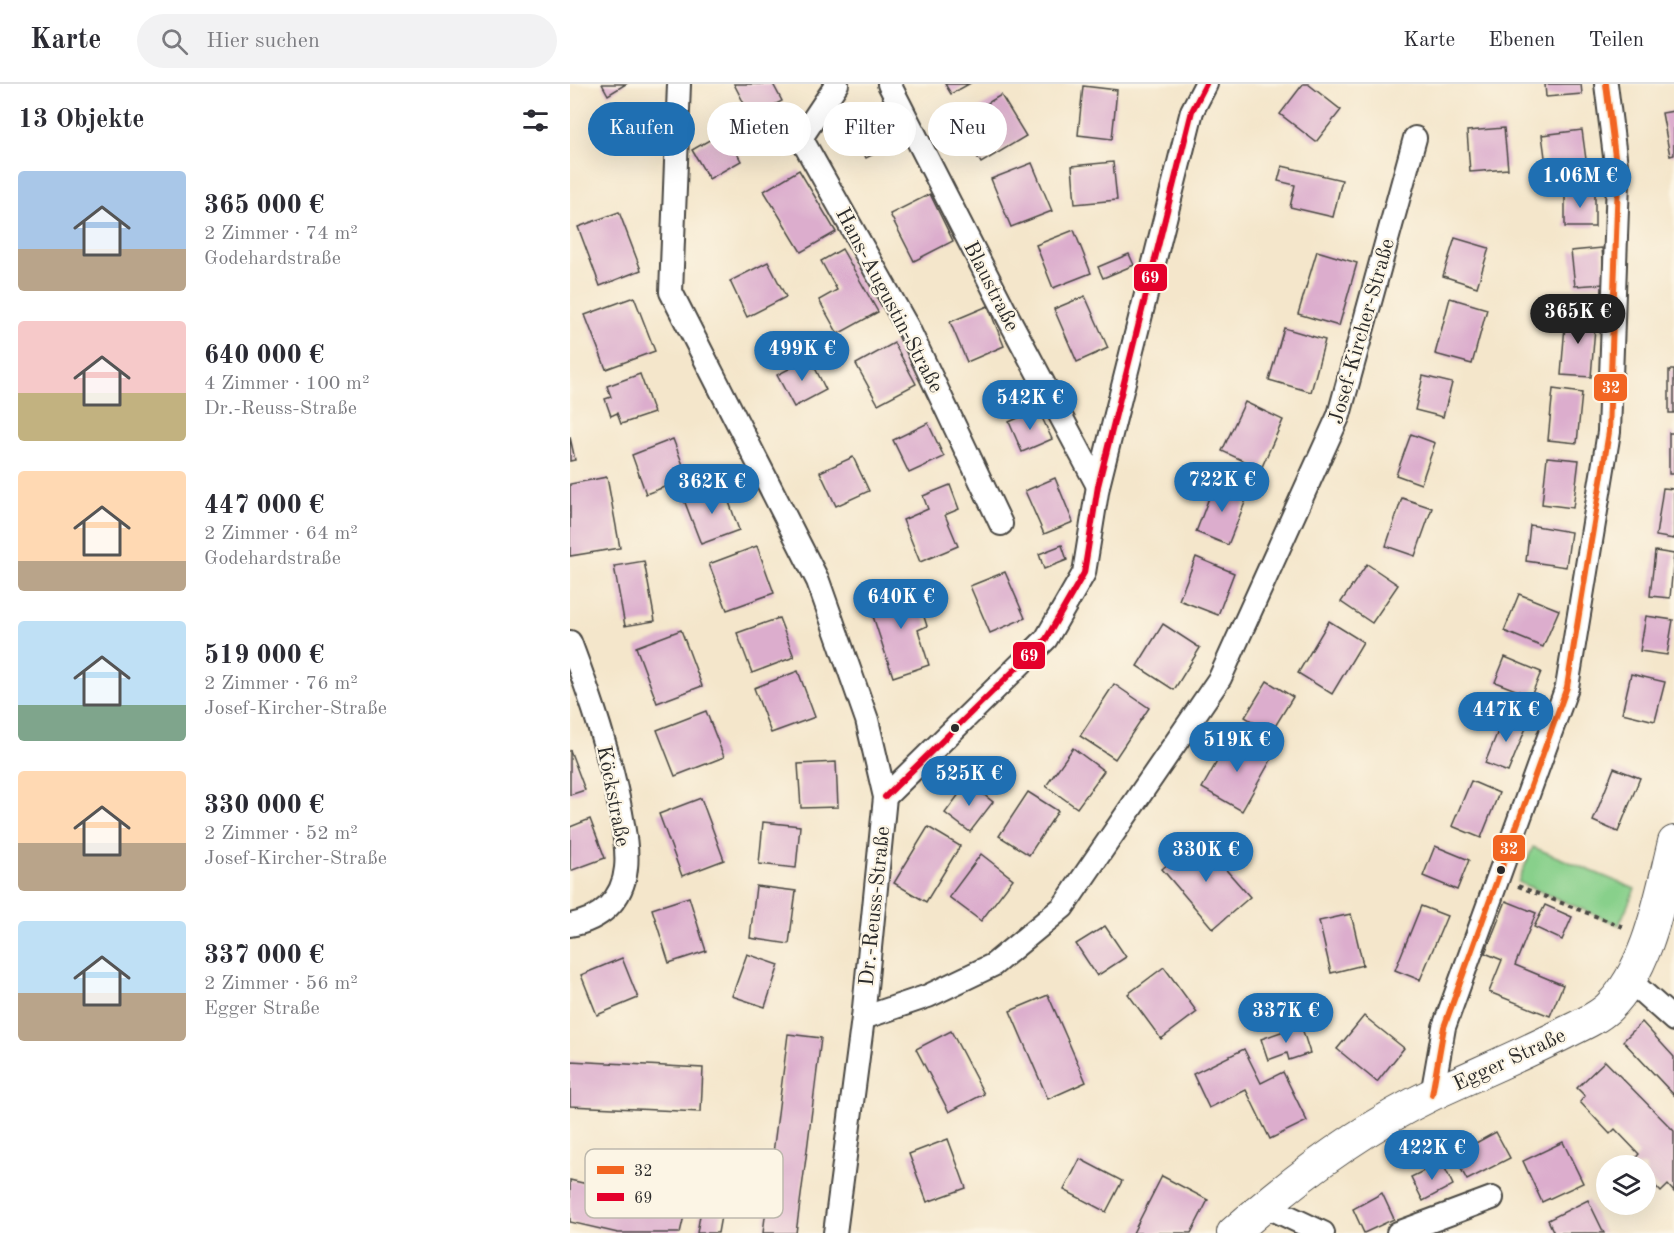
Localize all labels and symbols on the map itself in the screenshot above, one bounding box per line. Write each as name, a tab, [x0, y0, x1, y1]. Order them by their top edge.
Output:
pin: 1.06M €	[1525, 158, 1635, 209]
street label: Hans-Augustin-Straße	[831, 205, 946, 397]
street label: Josef-Kircher-Straße	[1326, 236, 1399, 427]
street label: Blaustraße	[959, 238, 1022, 335]
line badge: 69	[1133, 263, 1168, 292]
text: 69	[1141, 271, 1159, 287]
pin: 365K €	[1529, 294, 1627, 345]
pin: 499K €	[753, 331, 851, 382]
line badge: 32	[1593, 373, 1628, 402]
pin: 542K €	[981, 380, 1079, 431]
text: 32	[1602, 381, 1620, 397]
pin: 722K €	[1173, 462, 1271, 513]
pin: 362K €	[663, 464, 761, 515]
pin: 640K €	[852, 579, 950, 630]
line badge: 69	[1012, 641, 1046, 670]
text: 69	[1020, 649, 1038, 665]
pin: 447K €	[1457, 692, 1555, 743]
unlabelled marker	[949, 722, 961, 734]
pin: 519K €	[1188, 722, 1286, 773]
street label: Köckstraße	[592, 744, 633, 849]
pin: 525K €	[920, 756, 1018, 807]
street label: Dr.-Reuss-Straße	[857, 825, 894, 987]
pin: 330K €	[1157, 832, 1255, 883]
line badge: 32	[1492, 834, 1526, 862]
text: 32	[1500, 842, 1518, 858]
unlabelled marker	[1495, 864, 1507, 876]
pin: 337K €	[1237, 993, 1335, 1044]
street label: Egger Straße	[1450, 1025, 1569, 1096]
pin: 422K €	[1383, 1130, 1481, 1181]
legend	[585, 1149, 783, 1218]
text: 32	[634, 1164, 653, 1180]
text: 69	[634, 1191, 653, 1207]

